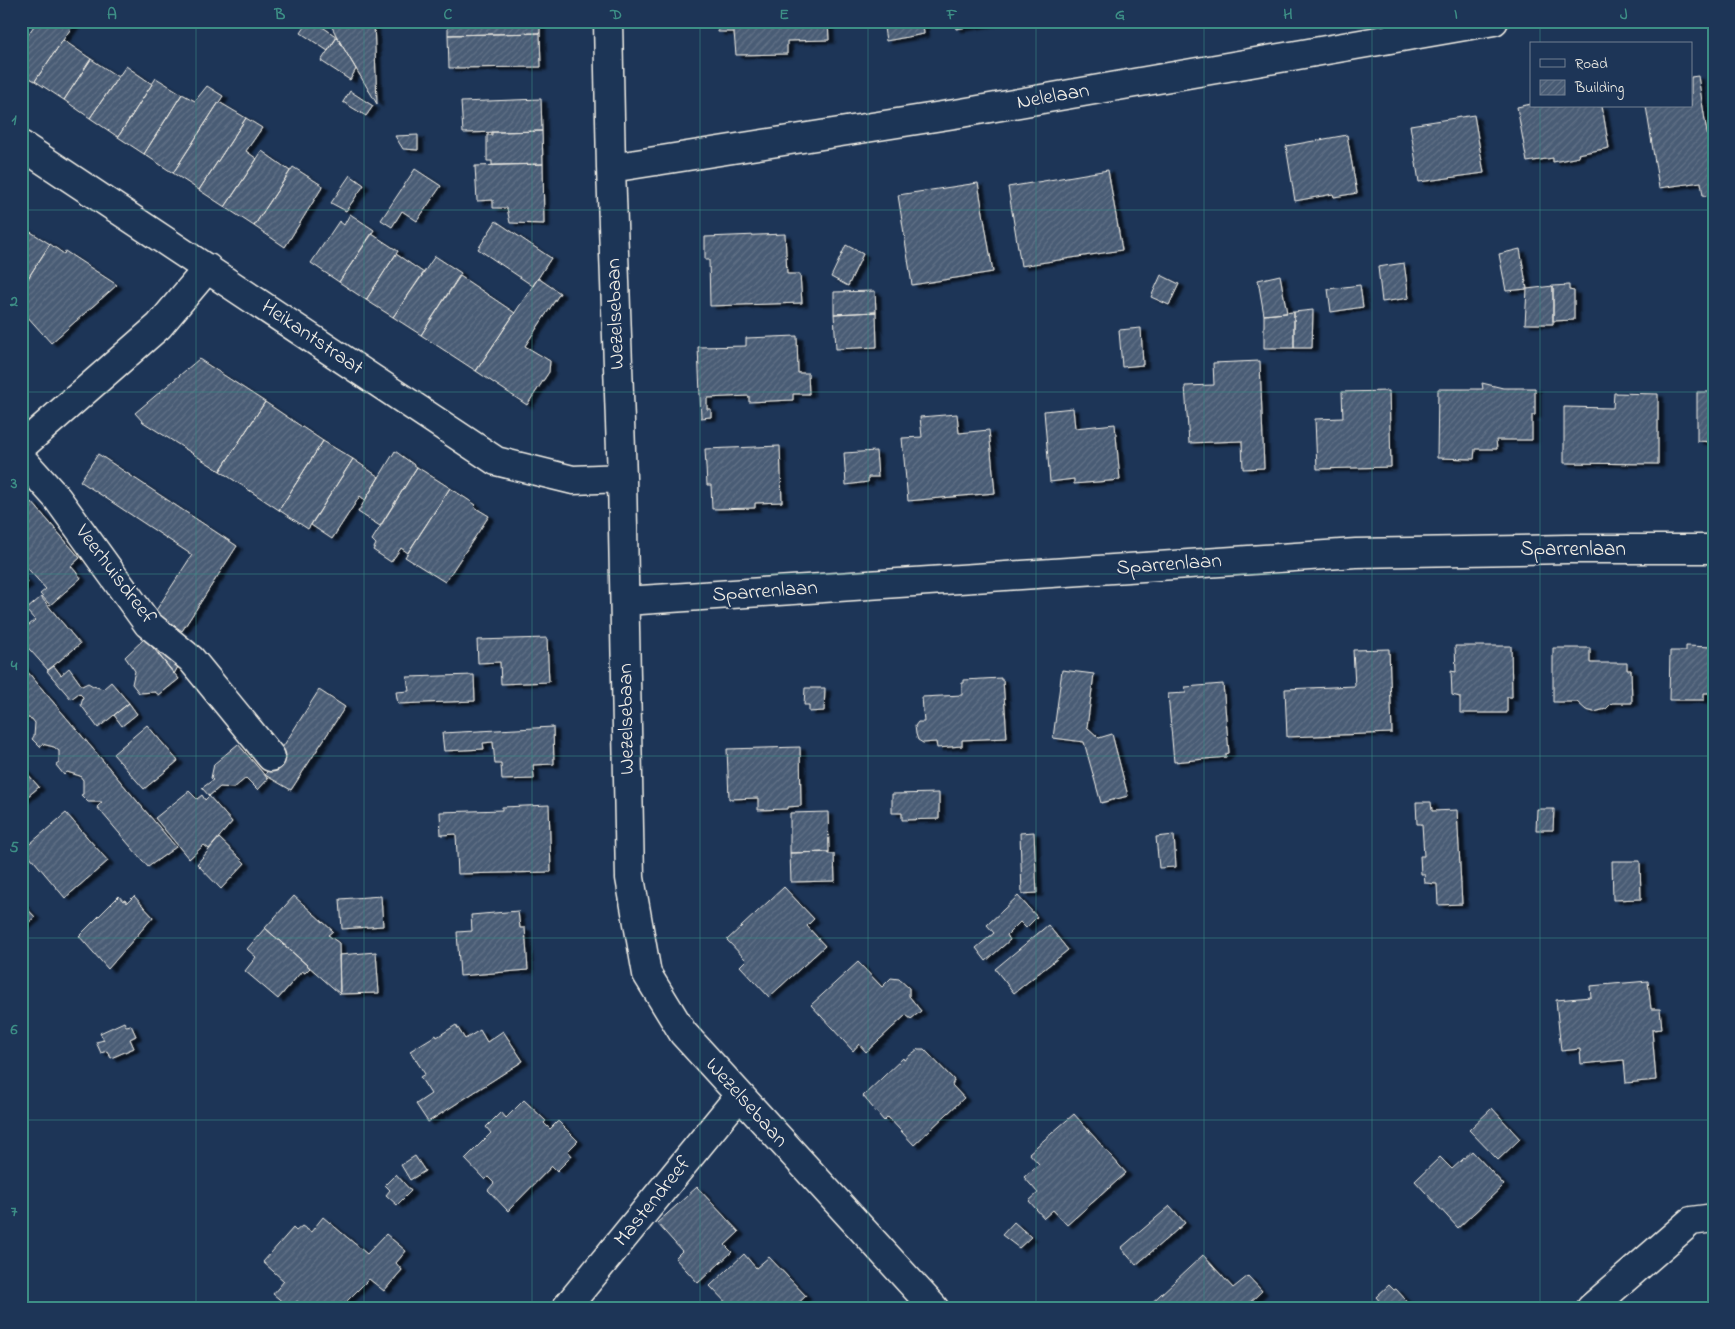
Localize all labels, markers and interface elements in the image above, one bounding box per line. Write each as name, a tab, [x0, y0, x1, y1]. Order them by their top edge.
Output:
text: A	[107, 3, 117, 27]
text: B	[274, 3, 286, 27]
text: C	[444, 3, 453, 27]
text: D	[609, 3, 622, 27]
text: E	[779, 3, 789, 27]
text: F	[946, 3, 958, 27]
text: G	[1115, 3, 1125, 27]
text: H	[1283, 3, 1293, 27]
text: I	[1454, 3, 1458, 27]
text: J	[1620, 3, 1628, 27]
legend	[1530, 42, 1692, 108]
text: Road	[1575, 53, 1608, 75]
street label: Nelelaan	[1014, 76, 1092, 118]
text: Building	[1574, 77, 1624, 100]
text: 1	[11, 108, 17, 132]
street label: Wezelsebaan	[599, 258, 633, 370]
text: 2	[9, 290, 18, 314]
street label: Heikantstraat	[255, 293, 369, 383]
text: 3	[10, 472, 18, 496]
street label: Veerhuisdreef	[67, 518, 163, 632]
street label: Sparrenlaan	[1520, 535, 1626, 565]
street label: Sparrenlaan	[1115, 546, 1223, 584]
street label: Sparrenlaan	[711, 573, 819, 611]
text: 4	[10, 654, 18, 678]
street label: Wezelsebaan	[611, 663, 643, 775]
text: 5	[9, 836, 19, 860]
text: 6	[9, 1018, 18, 1042]
street label: Wezelsebaan	[698, 1051, 794, 1155]
street label: Mastendreef	[607, 1150, 699, 1254]
text: 7	[11, 1200, 18, 1224]

